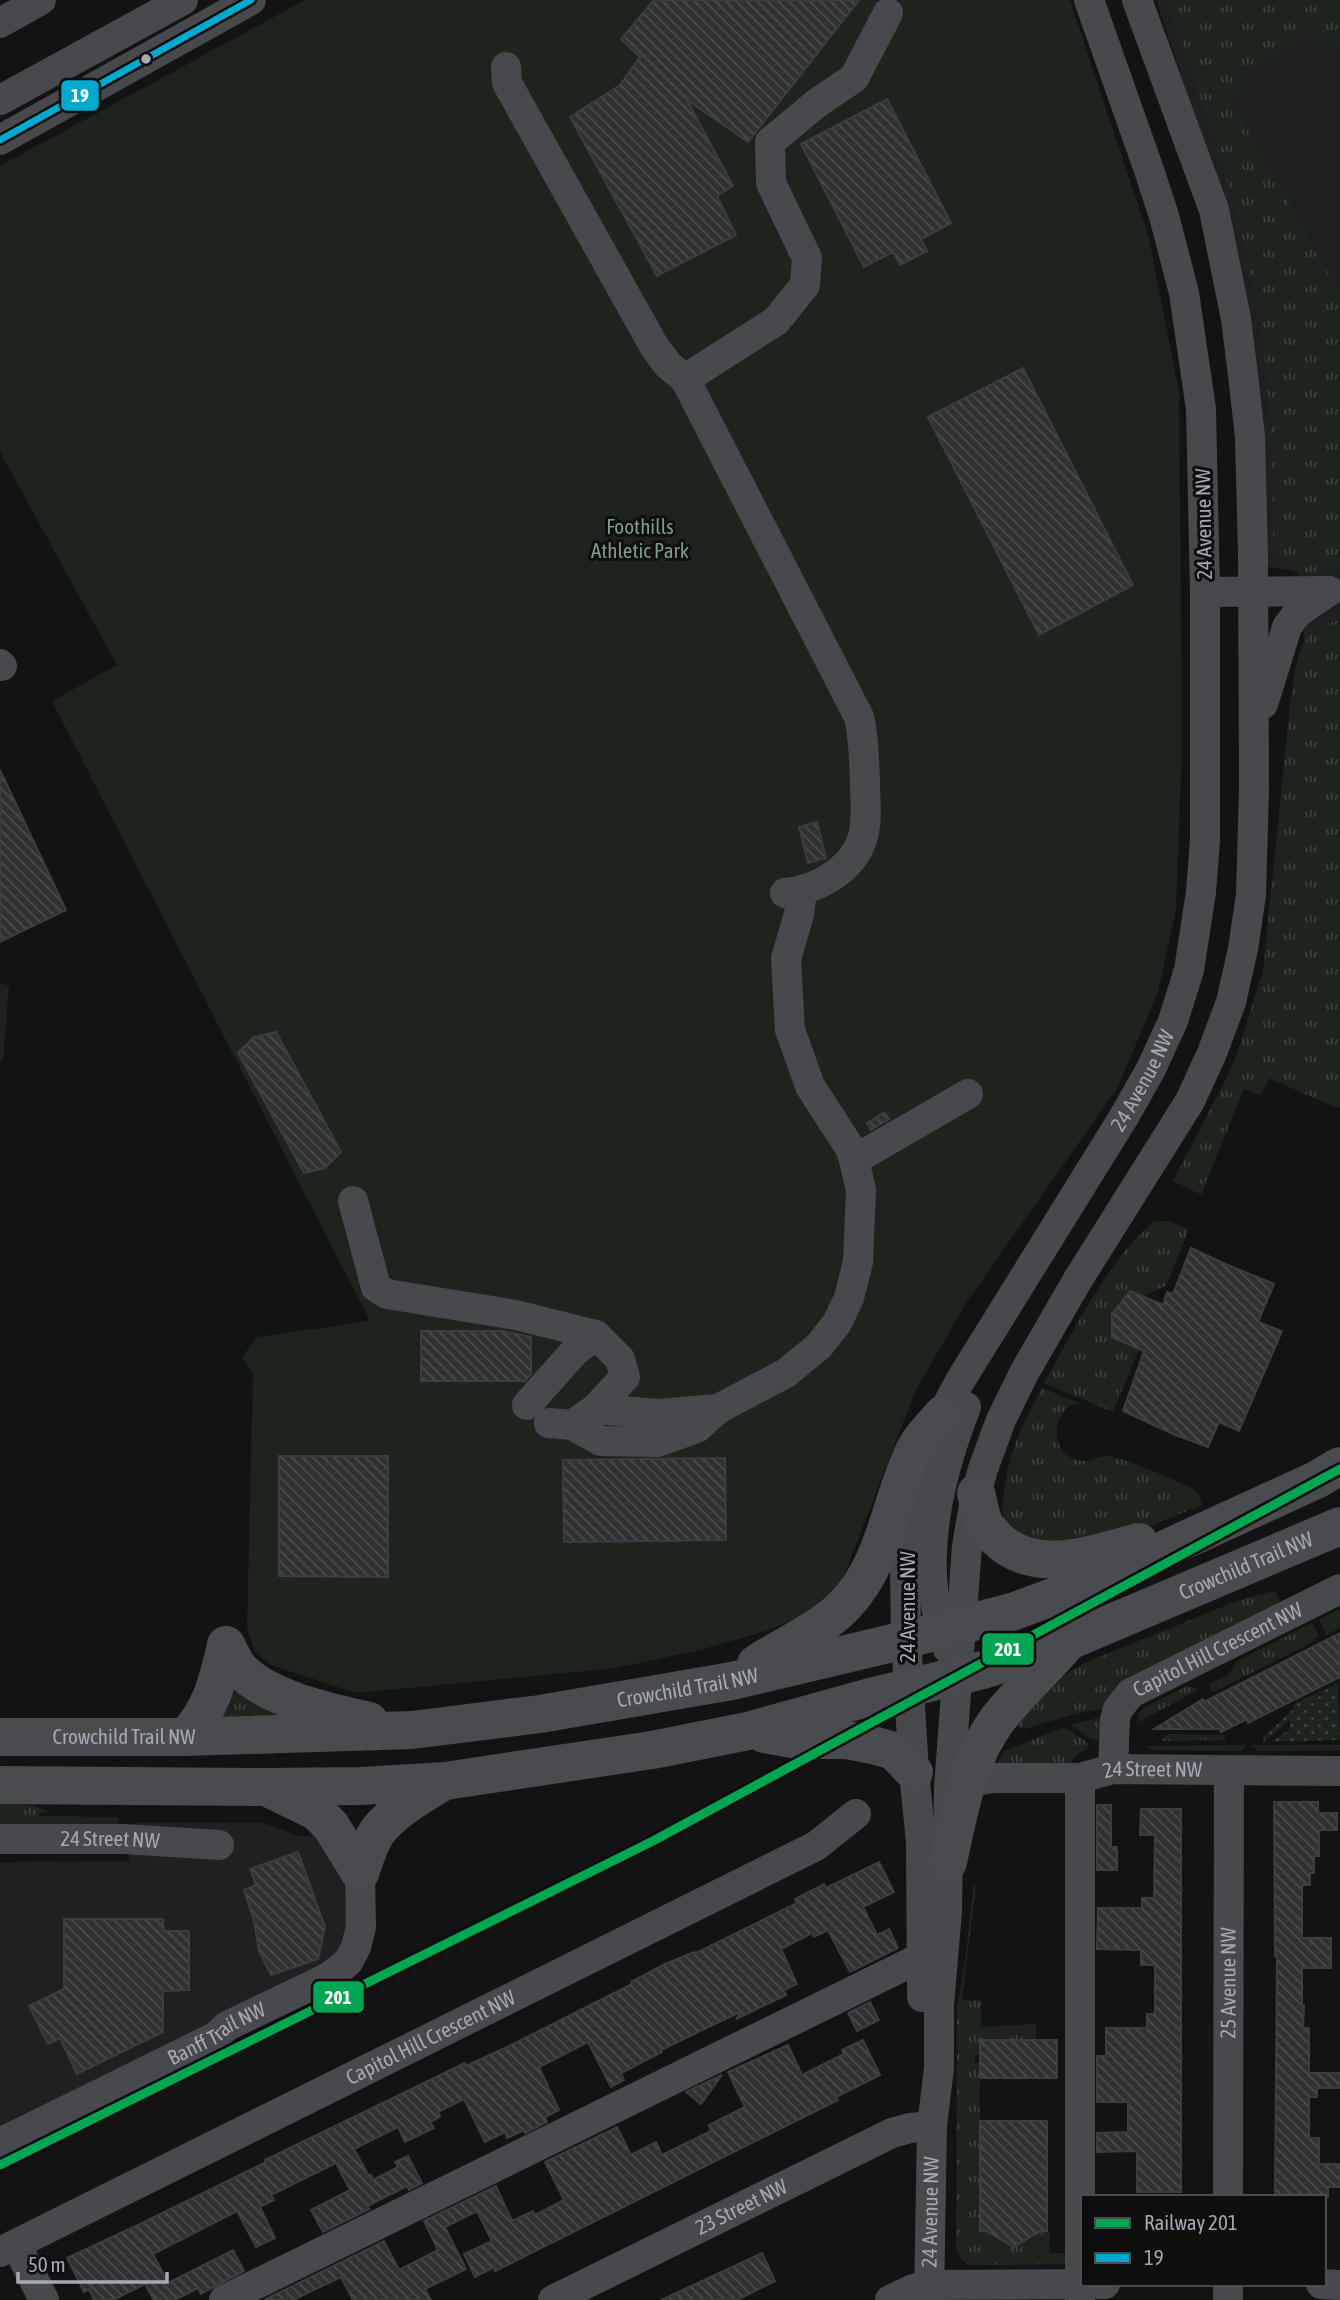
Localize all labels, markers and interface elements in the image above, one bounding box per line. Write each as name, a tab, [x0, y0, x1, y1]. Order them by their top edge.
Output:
unlabelled marker	[139, 52, 153, 66]
line badge: 19	[60, 79, 100, 112]
text: 19	[71, 84, 89, 106]
street label: 24 Avenue NW	[1190, 467, 1216, 580]
park label: Foothills Athletic Park	[591, 514, 689, 562]
street label: 24 Avenue NW	[1105, 1025, 1179, 1135]
street label: Crowchild Trail NW	[1175, 1526, 1317, 1604]
street label: 24 Avenue NW	[895, 1551, 919, 1663]
street label: Capitol Hill Crescent NW	[1129, 1596, 1307, 1701]
line badge: 201	[981, 1632, 1035, 1666]
text: 201	[995, 1638, 1021, 1660]
street label: Crowchild Trail NW	[615, 1662, 761, 1712]
street label: Crowchild Trail NW	[52, 1724, 197, 1748]
street label: 24 Street NW	[1100, 1756, 1203, 1782]
street label: 24 Street NW	[60, 1826, 161, 1852]
street label: 25 Avenue NW	[1215, 1927, 1240, 2039]
line badge: 201	[312, 1980, 365, 2014]
street label: Capitol Hill Crescent NW	[342, 1984, 520, 2089]
text: 201	[325, 1986, 351, 2008]
street label: Banff Trail NW	[163, 1996, 270, 2069]
street label: 24 Avenue NW	[917, 2155, 942, 2268]
street label: 23 Street NW	[691, 2173, 791, 2239]
legend	[1081, 2195, 1326, 2286]
text: Railway 201	[1144, 2210, 1238, 2234]
scale bar	[18, 2240, 166, 2284]
text: 19	[1144, 2245, 1164, 2269]
text: 50 m	[28, 2252, 66, 2276]

